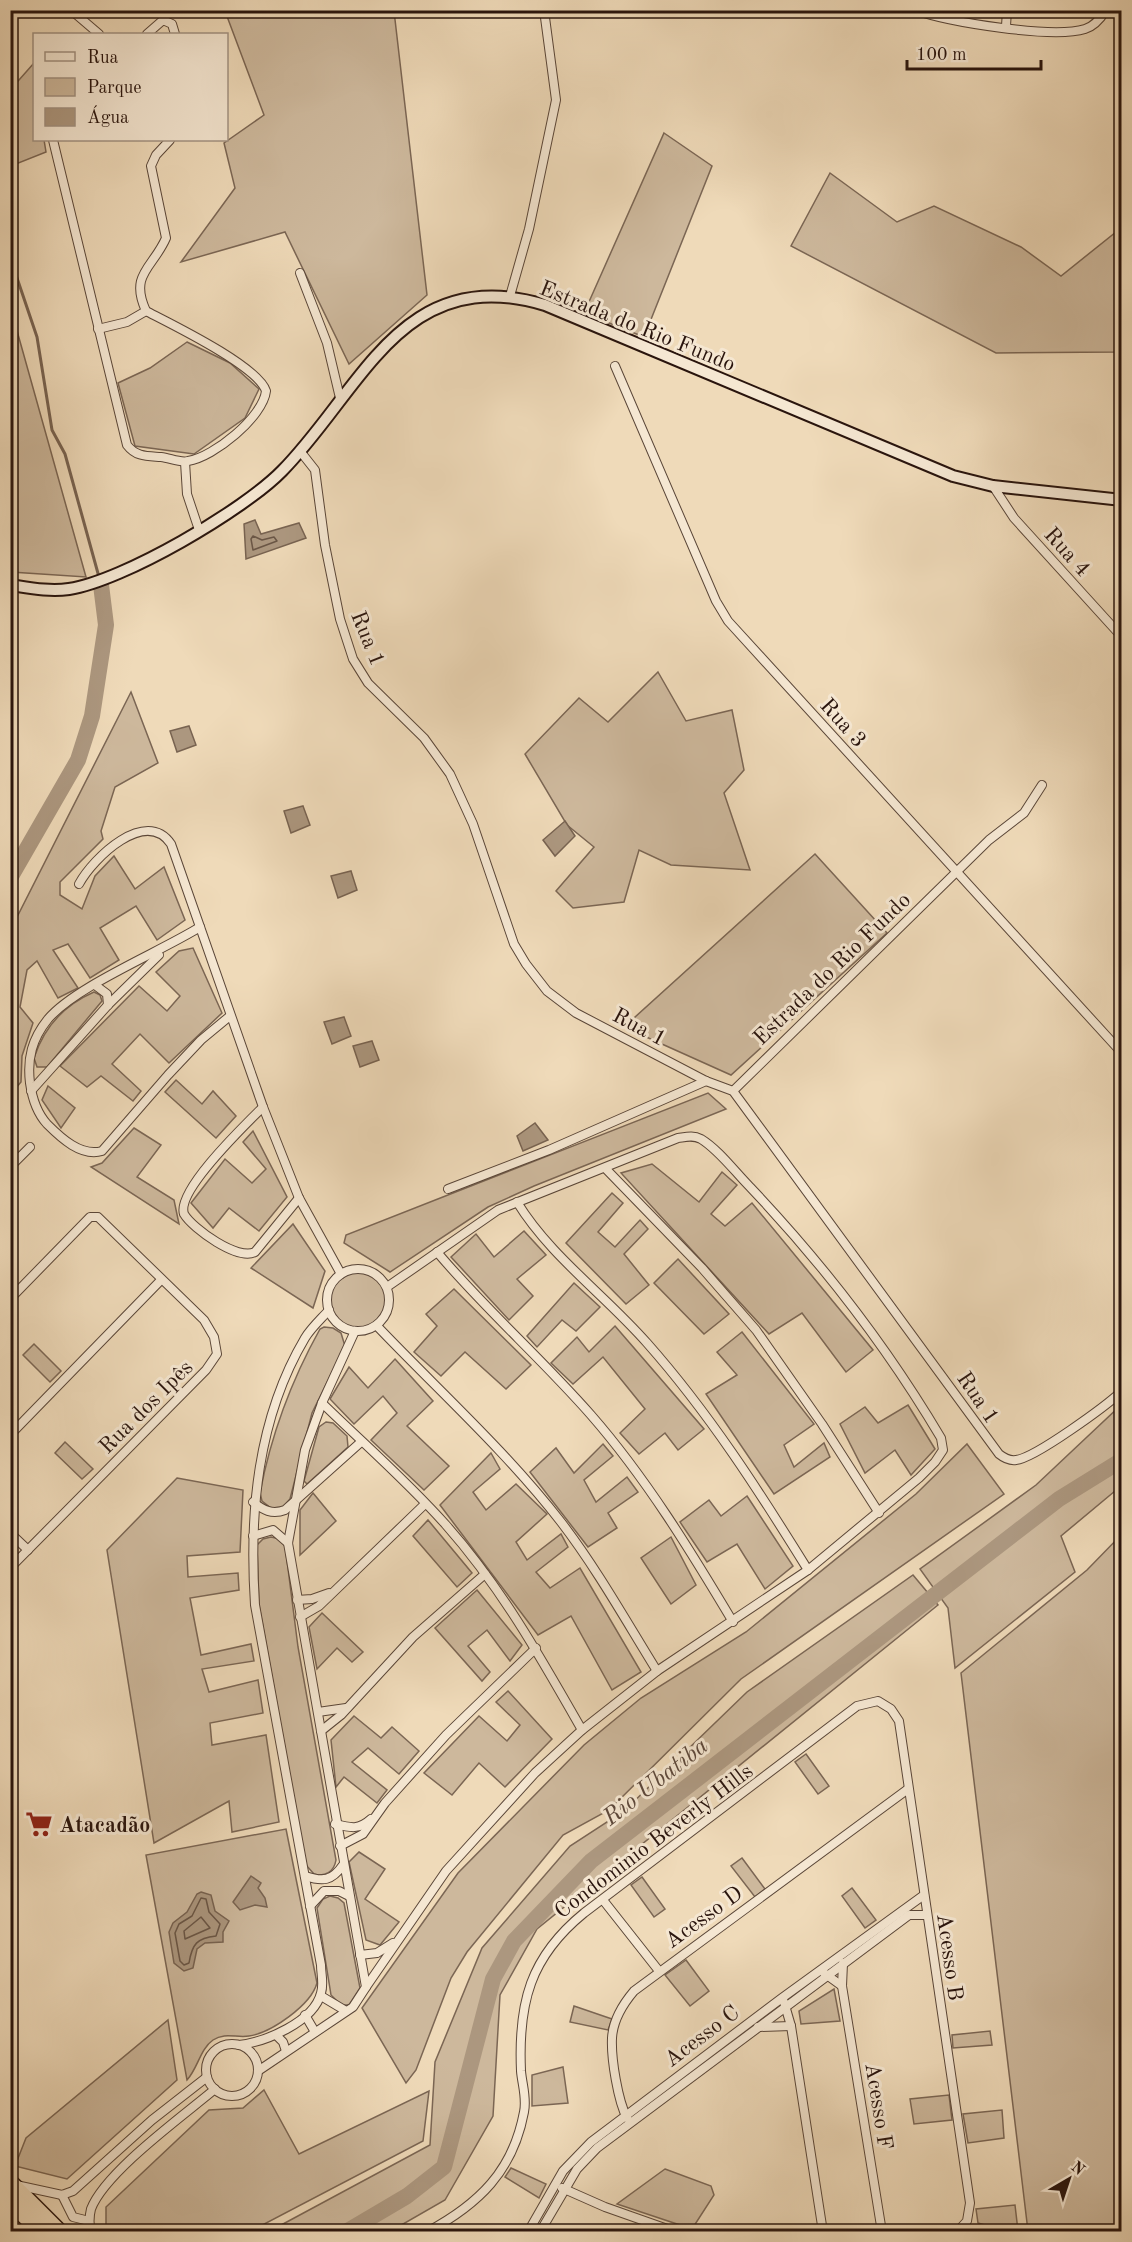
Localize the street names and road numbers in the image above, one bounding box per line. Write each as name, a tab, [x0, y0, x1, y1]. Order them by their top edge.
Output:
street label: Estrada do Rio Fundo	[536, 278, 738, 376]
street label: Rua 4	[1039, 524, 1094, 581]
street label: Rua 1	[346, 608, 388, 669]
street label: Rua 3	[815, 695, 870, 752]
street label: Estrada do Rio Fundo	[750, 889, 915, 1050]
street label: Rua 1	[609, 1005, 670, 1051]
street label: Rua dos Ipês	[95, 1356, 197, 1458]
street label: Rua 1	[952, 1368, 1002, 1428]
street label: Condominio Beverly Hills	[551, 1760, 757, 1923]
street label: Acesso D	[661, 1882, 747, 1953]
street label: Acesso B	[932, 1912, 966, 2002]
street label: Acesso C	[661, 2002, 744, 2072]
street label: Acesso F	[860, 2061, 896, 2151]

